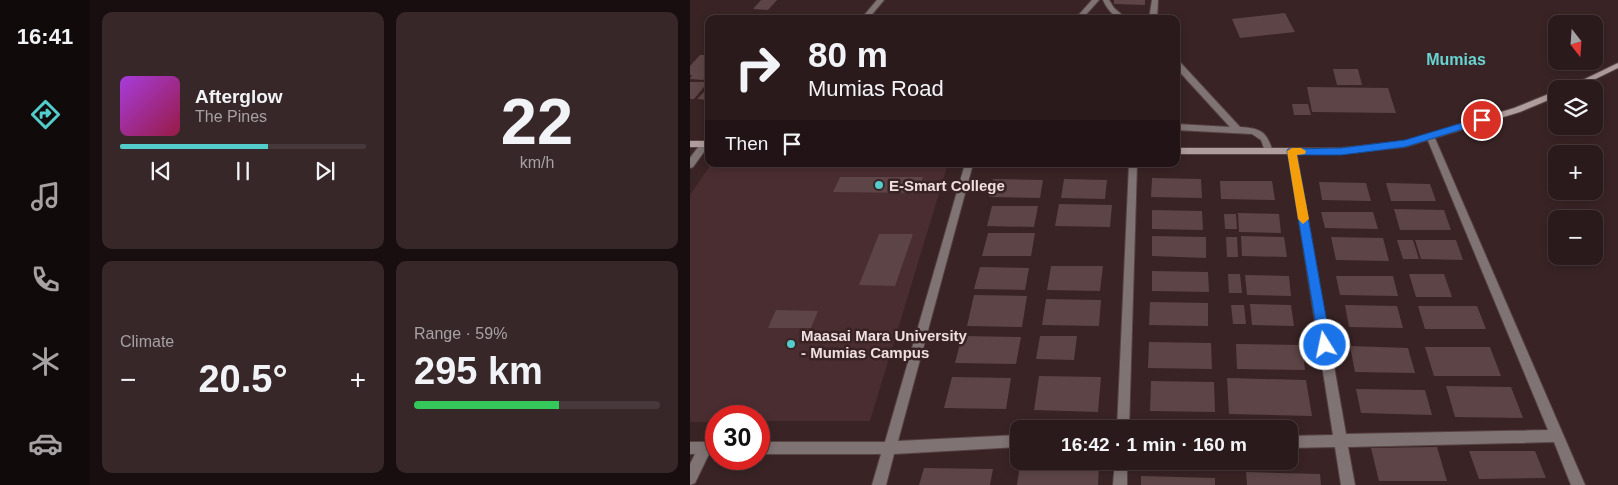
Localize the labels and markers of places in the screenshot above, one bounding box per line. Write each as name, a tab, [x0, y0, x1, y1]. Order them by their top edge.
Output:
pin	[1461, 99, 1503, 141]
place label: E-Smart College	[889, 177, 1005, 194]
marker: E-Smart College	[873, 179, 885, 191]
place label: Maasai Mara University - Mumias Campus	[801, 327, 968, 361]
marker: Maasai Mara University - Mumias Campus	[785, 338, 797, 350]

